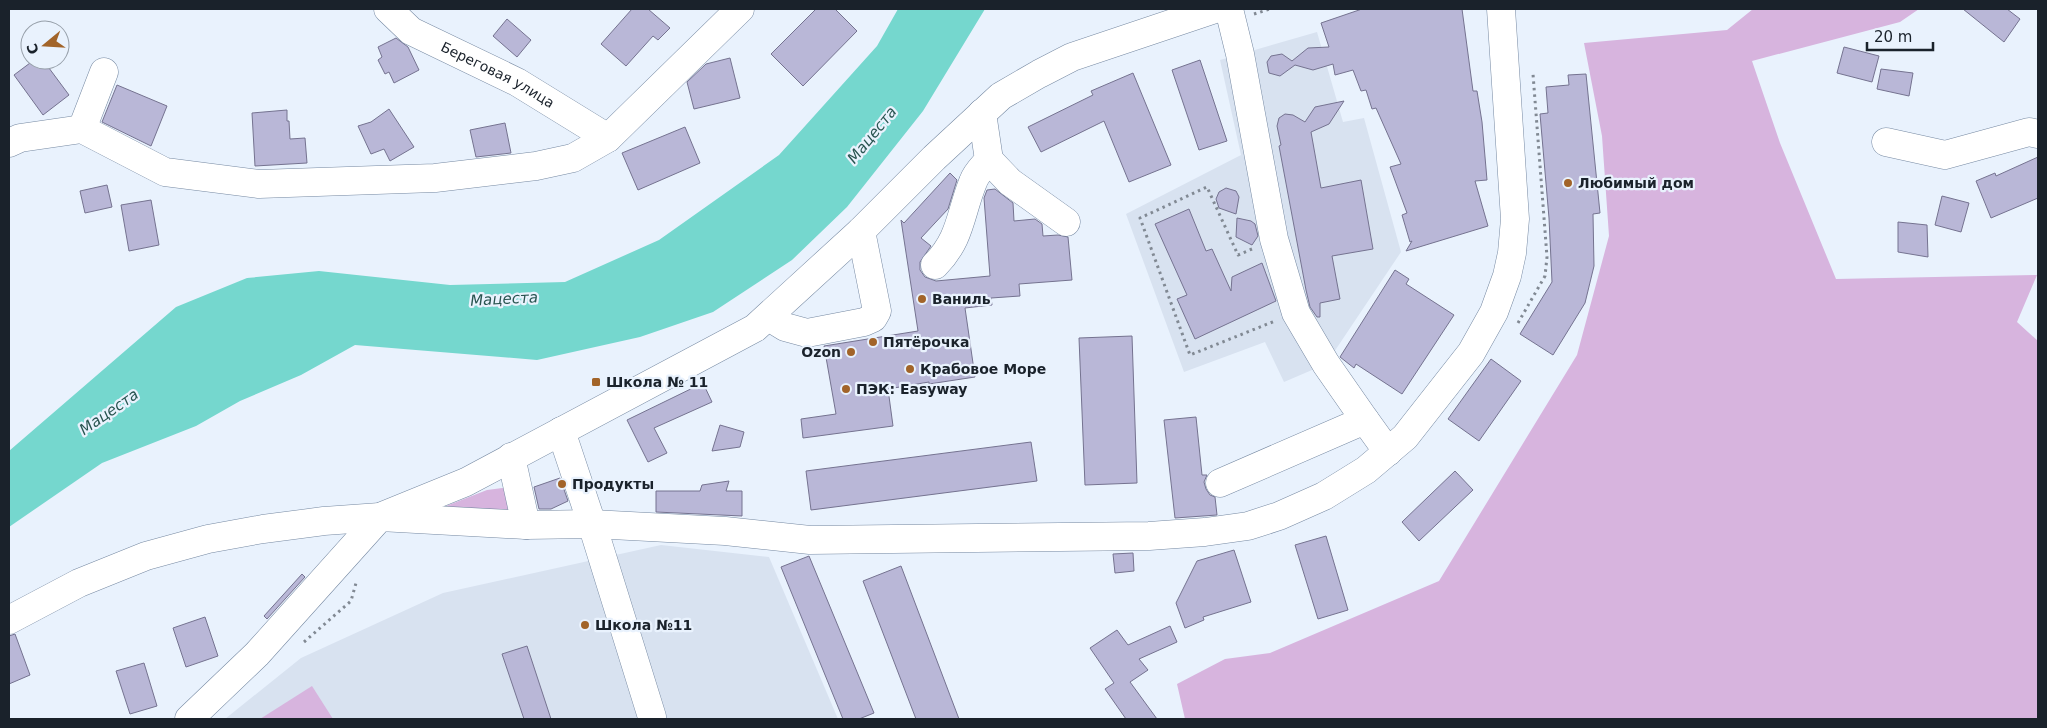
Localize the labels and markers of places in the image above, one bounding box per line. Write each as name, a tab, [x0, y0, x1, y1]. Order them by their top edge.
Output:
place label: Любимый дом	[1578, 175, 1694, 191]
marker: Любимый дом	[1562, 177, 1574, 189]
place label: Ваниль	[932, 291, 991, 307]
marker: Ваниль	[916, 293, 928, 305]
place label: Пятёрочка	[883, 334, 970, 350]
marker: Пятёрочка	[867, 336, 879, 348]
place label: Ozon	[801, 344, 841, 360]
marker: Ozon	[845, 346, 857, 358]
place label: Крабовое Море	[920, 361, 1046, 377]
marker: Крабовое Море	[904, 363, 916, 375]
place label: Школа № 11	[606, 374, 708, 390]
marker: Школа № 11	[590, 376, 602, 388]
place label: ПЭК: Easyway	[856, 381, 967, 397]
marker: ПЭК: Easyway	[840, 383, 852, 395]
place label: Продукты	[572, 476, 654, 492]
marker: Продукты	[556, 478, 568, 490]
place label: Школа №11	[595, 617, 692, 633]
marker: Школа №11	[579, 619, 591, 631]

